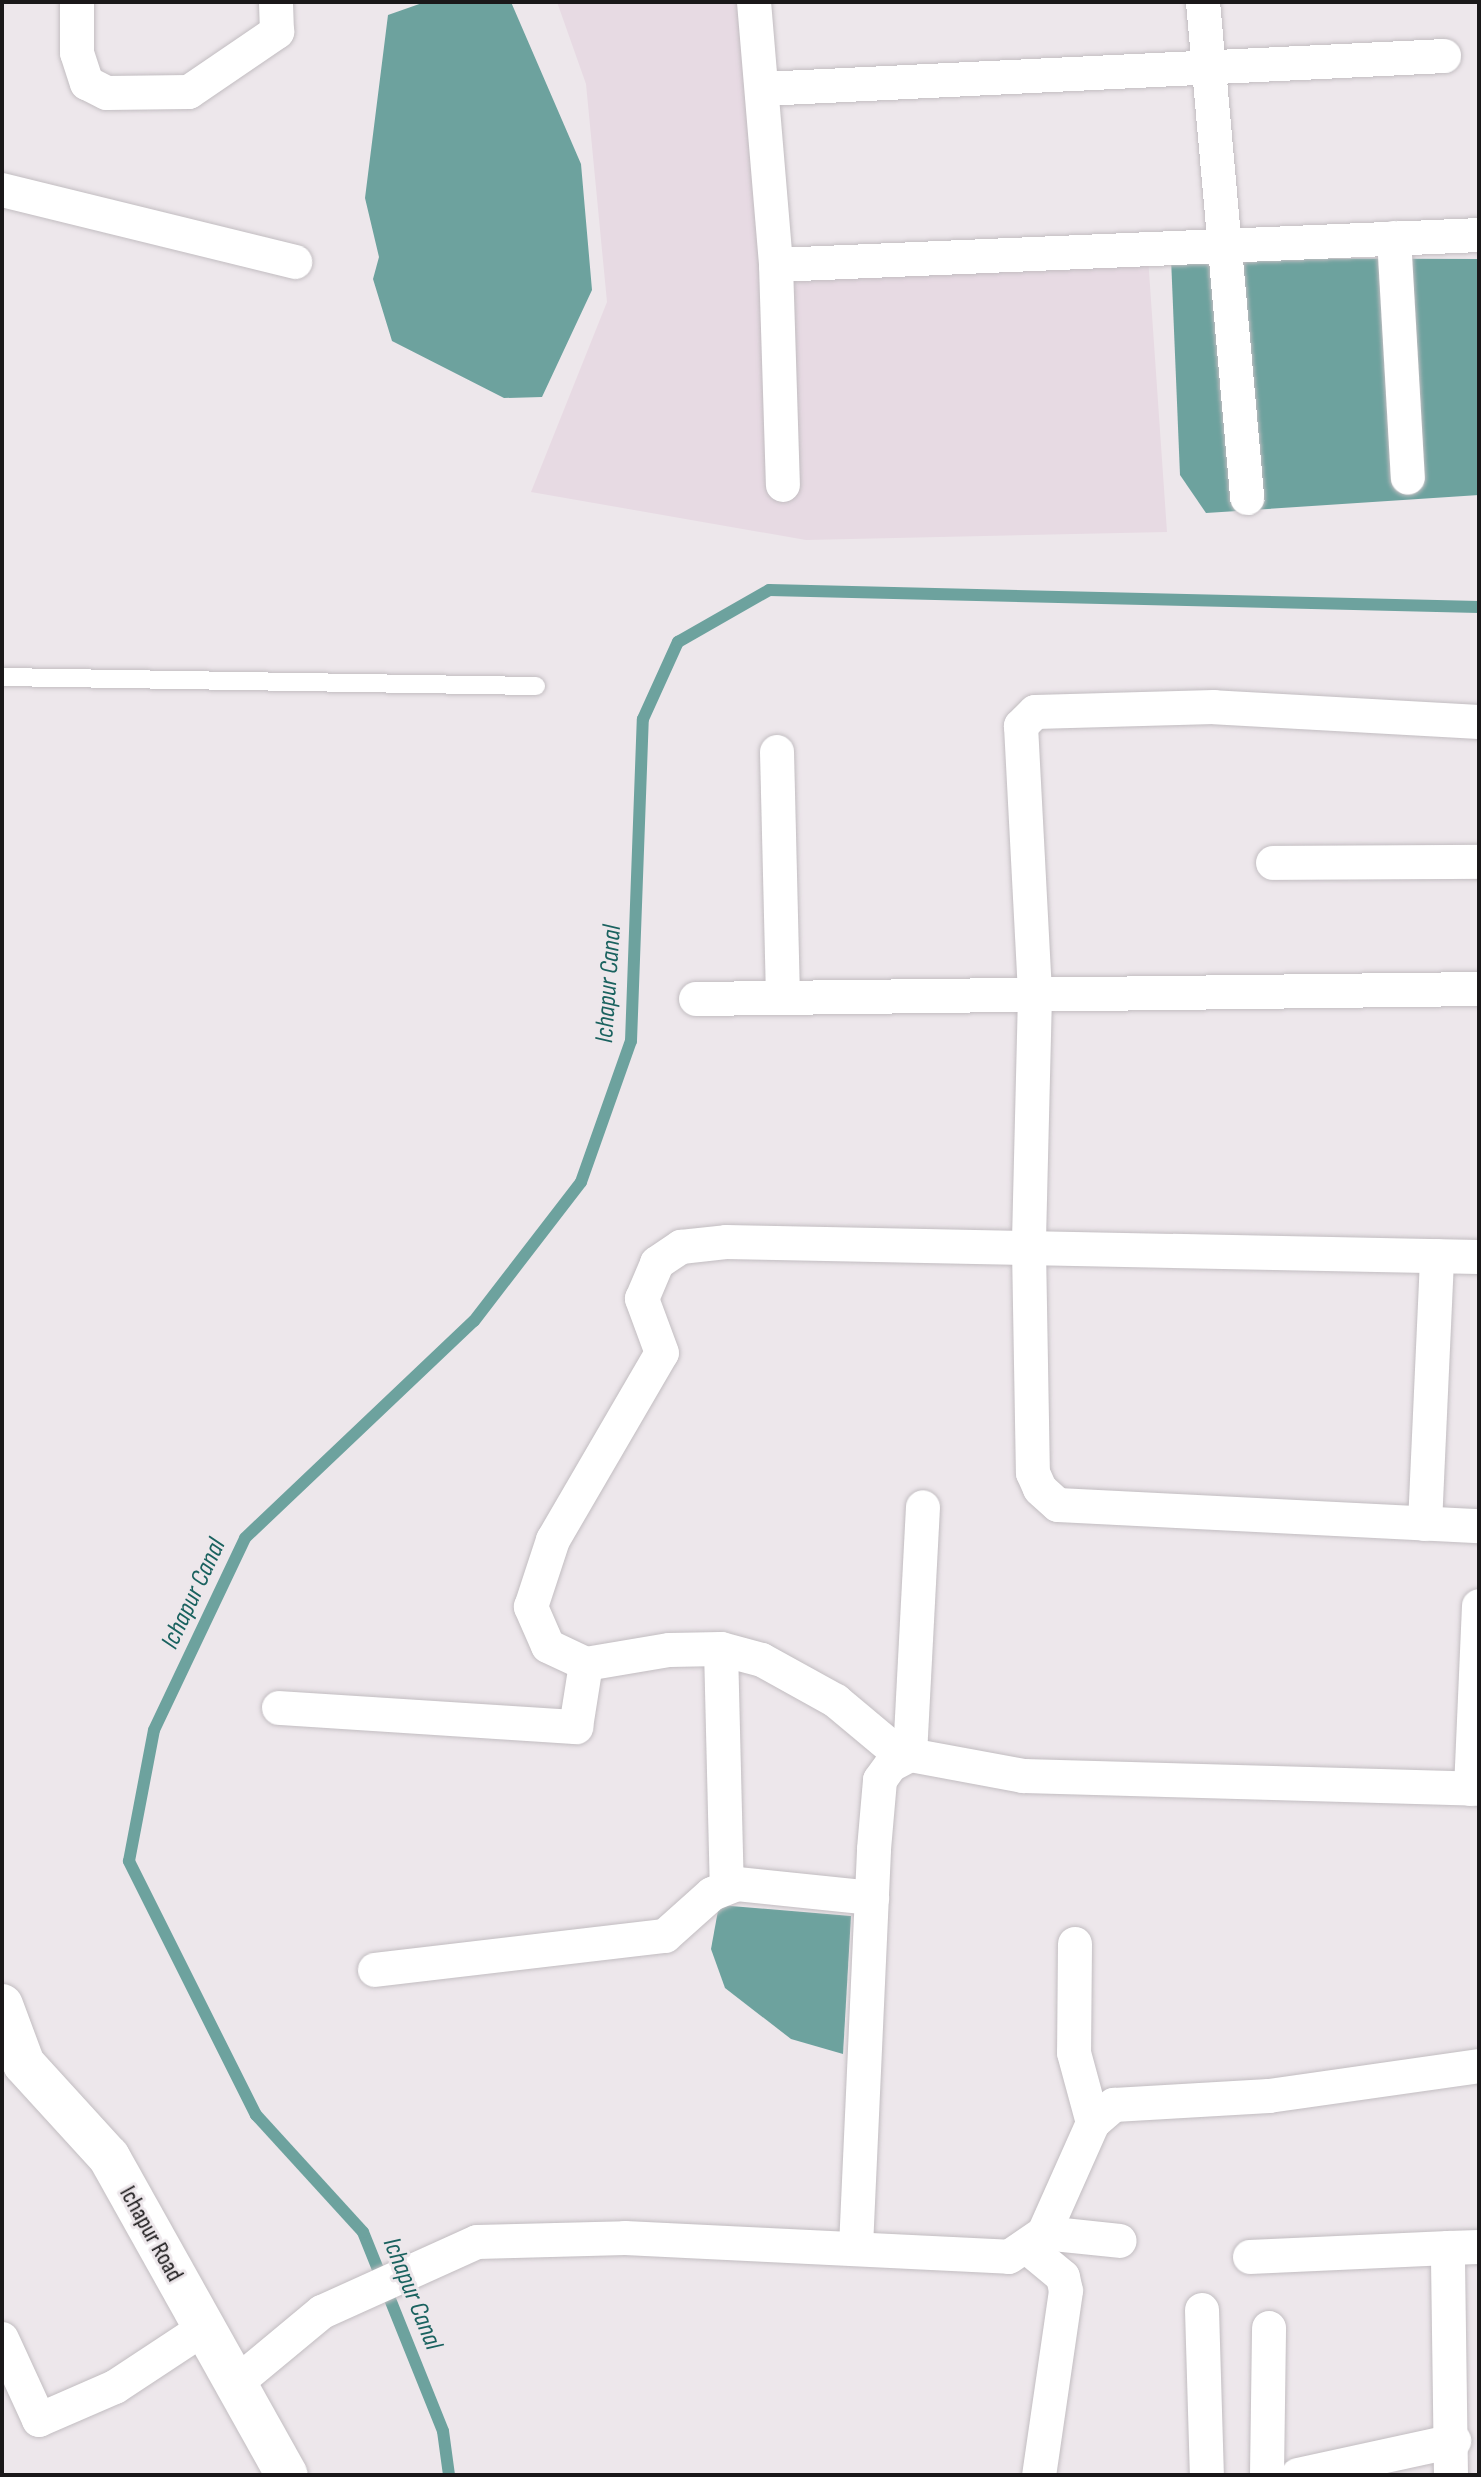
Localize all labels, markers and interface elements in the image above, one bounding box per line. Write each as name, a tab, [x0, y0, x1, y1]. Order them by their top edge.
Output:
water label: Ichapur Canal	[589, 924, 629, 1044]
water label: Ichapur Canal	[155, 1534, 233, 1654]
street label: Ichapur Road	[113, 2181, 189, 2287]
water label: Ichapur Canal	[375, 2233, 449, 2355]

